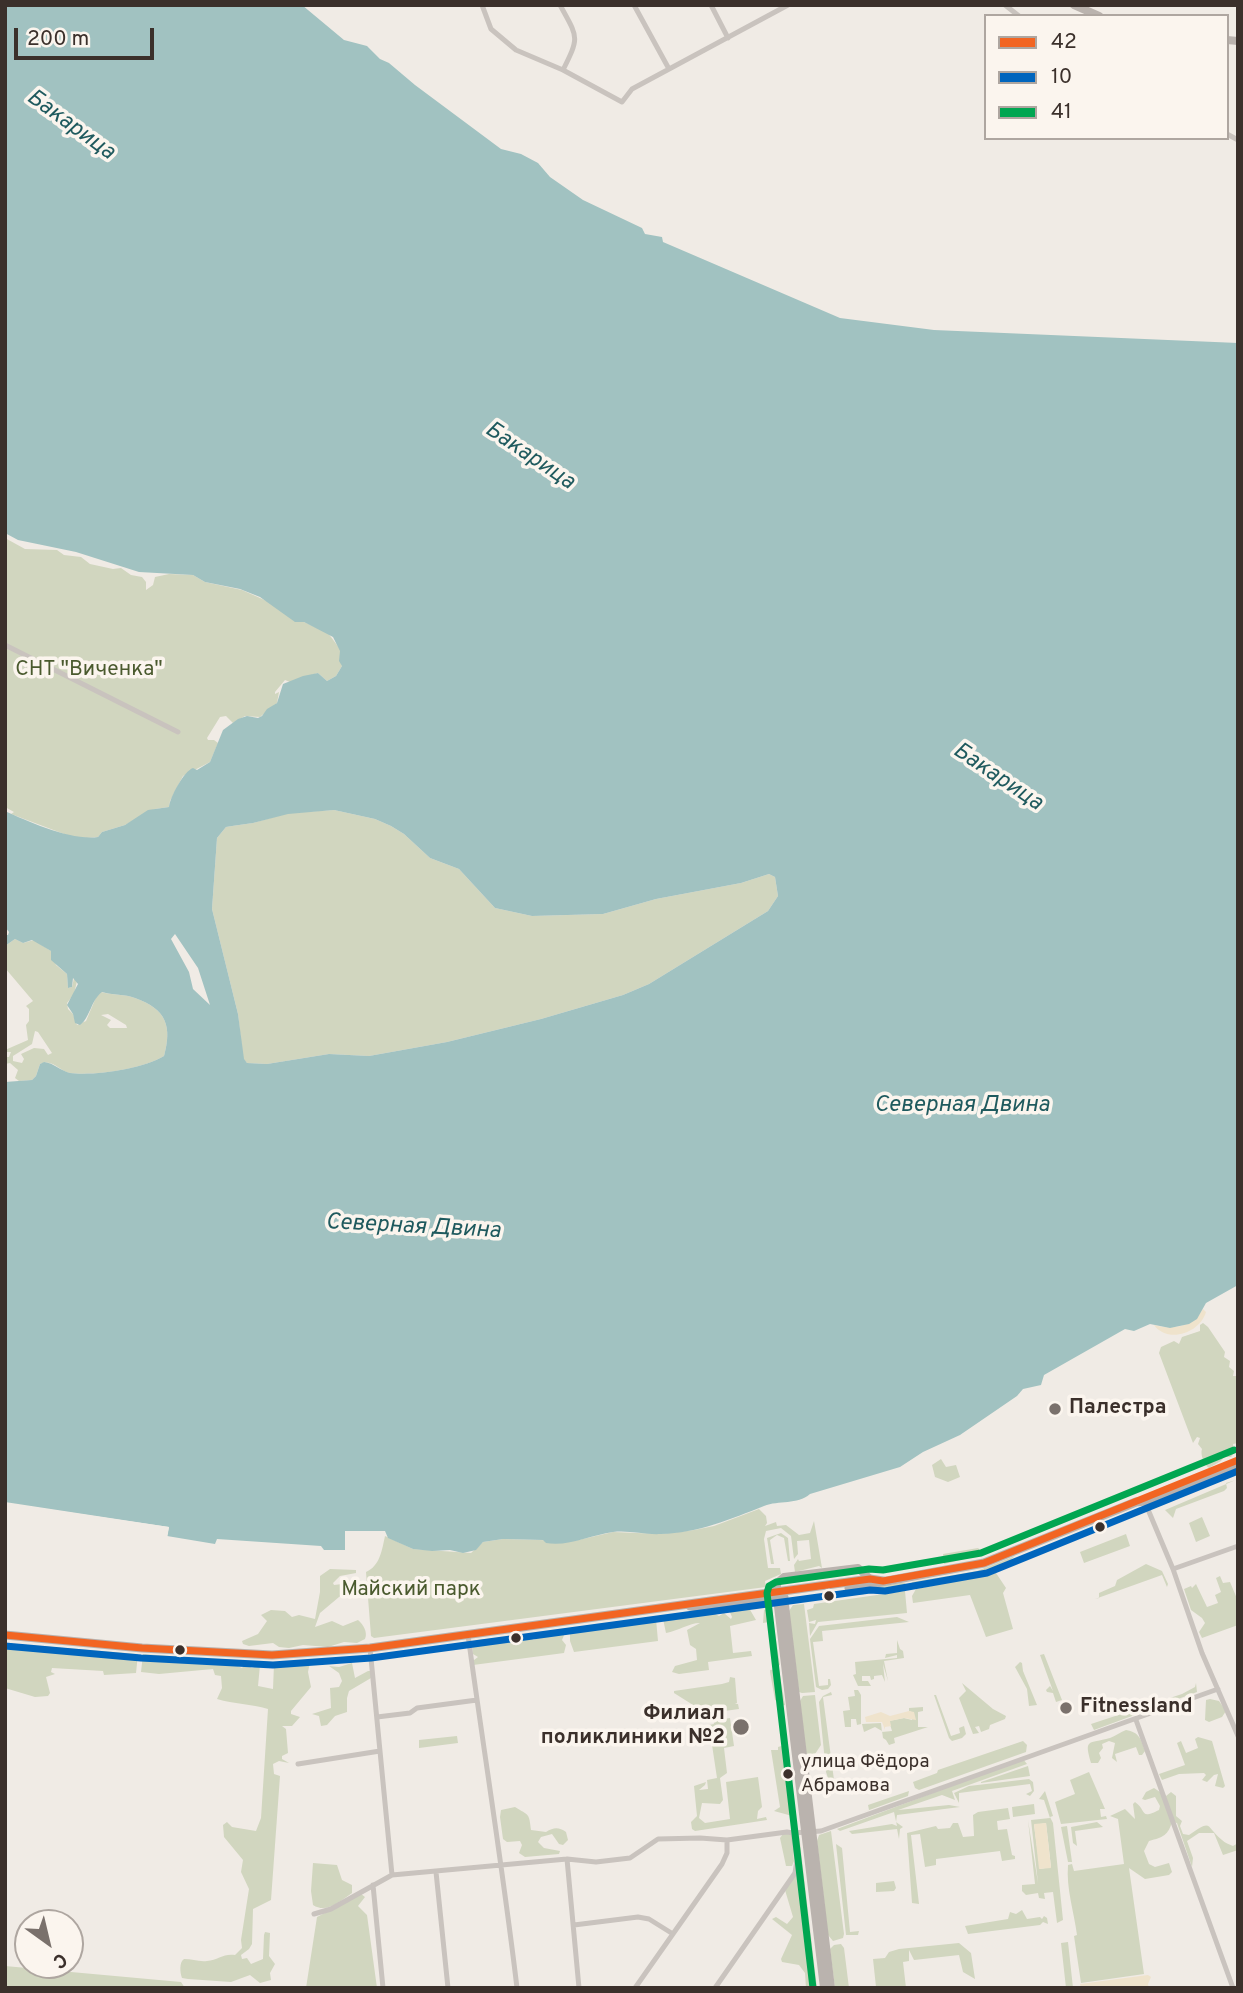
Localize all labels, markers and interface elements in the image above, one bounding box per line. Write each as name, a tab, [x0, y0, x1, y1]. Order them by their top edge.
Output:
scale bar	[18, 14, 158, 58]
legend	[984, 14, 1229, 140]
text: 200 m	[27, 26, 89, 53]
text: 42	[1051, 29, 1077, 56]
text: 10	[1051, 64, 1072, 91]
water label: Бакарица	[20, 85, 120, 167]
text: 41	[1051, 99, 1072, 126]
water label: Бакарица	[479, 417, 579, 497]
park label: СНТ "Виченка"	[15, 658, 163, 684]
water label: Бакарица	[947, 738, 1047, 818]
water label: Северная Двина	[874, 1092, 1050, 1120]
water label: Северная Двина	[325, 1210, 501, 1246]
place label: Палестра	[1069, 1396, 1166, 1422]
marker: Палестра	[1047, 1401, 1063, 1417]
unlabelled marker	[1093, 1520, 1107, 1534]
park label: Майский парк	[341, 1578, 481, 1604]
unlabelled marker	[822, 1589, 836, 1603]
unlabelled marker	[509, 1631, 523, 1645]
unlabelled marker	[173, 1643, 187, 1657]
place label: Fitnessland	[1080, 1695, 1193, 1721]
marker: Fitnessland	[1058, 1700, 1074, 1716]
place label: Филиал поликлиники №2	[541, 1702, 725, 1752]
marker: Филиал поликлиники №2	[731, 1717, 751, 1737]
place label: улица Фёдора Абрамова	[801, 1752, 929, 1796]
marker: улица Фёдора Абрамова	[781, 1767, 795, 1781]
north arrow	[14, 1909, 84, 1979]
text: С	[48, 1946, 71, 1973]

